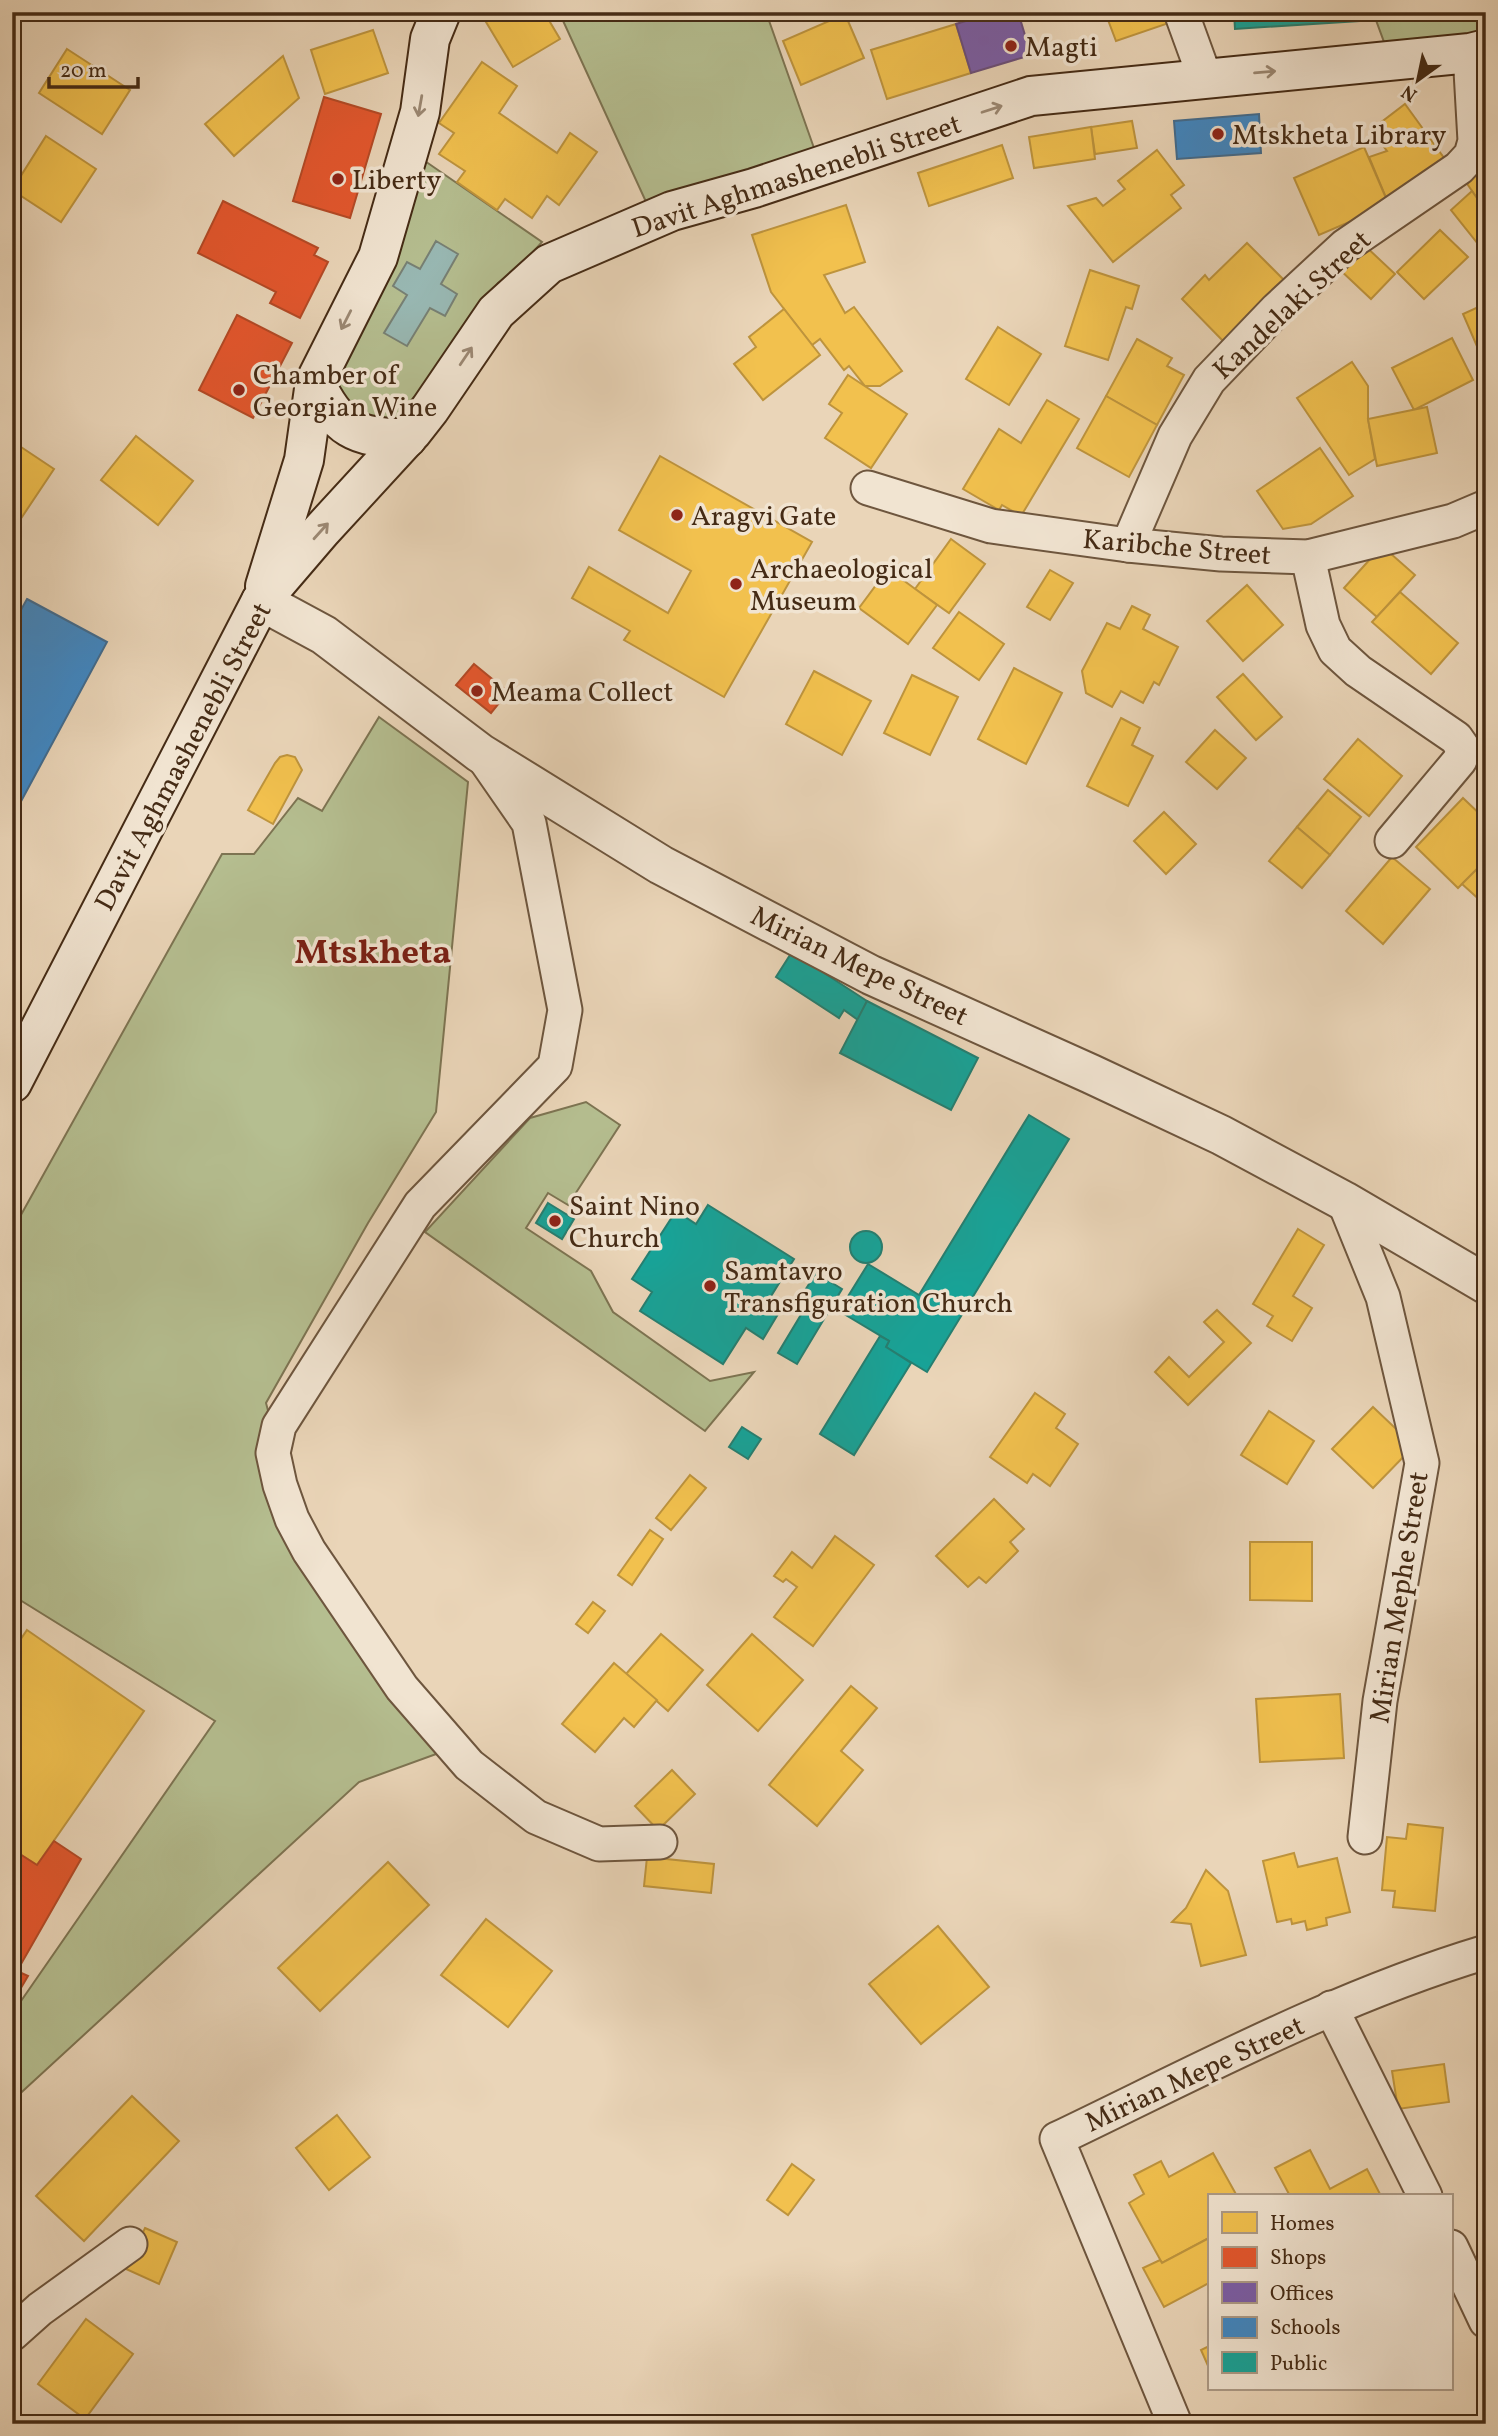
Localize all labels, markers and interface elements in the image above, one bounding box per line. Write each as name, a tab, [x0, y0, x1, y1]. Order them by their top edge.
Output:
place label: Magti	[1025, 29, 1098, 68]
marker: Magti	[1003, 38, 1019, 54]
scale bar	[49, 46, 138, 90]
north arrow	[1382, 46, 1452, 116]
text: 20 m	[60, 57, 106, 86]
one-way arrow	[1254, 65, 1276, 78]
text: N	[1397, 78, 1423, 107]
one-way arrow	[413, 95, 426, 117]
one-way arrow	[981, 102, 1003, 114]
street label: Davit Aghmashenebli Street	[627, 106, 967, 249]
place label: Mtskheta Library	[1232, 117, 1446, 156]
marker: Mtskheta Library	[1210, 126, 1226, 142]
place label: Liberty	[352, 162, 441, 201]
marker: Liberty	[330, 171, 346, 187]
street label: Kandelaki Street	[1205, 222, 1380, 390]
one-way arrow	[338, 309, 352, 330]
one-way arrow	[459, 347, 473, 367]
place label: Chamber of Georgian Wine	[253, 357, 437, 428]
marker: Chamber of Georgian Wine	[231, 382, 247, 398]
place label: Aragvi Gate	[691, 498, 836, 537]
marker: Aragvi Gate	[669, 507, 685, 523]
street label: Karibche Street	[1081, 521, 1273, 576]
one-way arrow	[313, 522, 329, 540]
place label: Archaeological Museum	[750, 551, 933, 622]
marker: Archaeological Museum	[728, 576, 744, 592]
street label: Davit Aghmashenebli Street	[86, 596, 282, 918]
place label: Meama Collect	[491, 674, 673, 713]
marker: Meama Collect	[469, 683, 485, 699]
street label: Mirian Mepe Street	[743, 898, 974, 1037]
district label: Mtskheta	[295, 930, 451, 978]
place label: Saint Nino Church	[569, 1188, 700, 1259]
marker: Saint Nino Church	[547, 1213, 563, 1229]
place label: Samtavro Transfiguration Church	[724, 1253, 1013, 1324]
marker: Samtavro Transfiguration Church	[702, 1278, 718, 1294]
street label: Mirian Mephe Street	[1361, 1469, 1440, 1726]
street label: Mirian Mepe Street	[1079, 2007, 1311, 2143]
legend	[1208, 2194, 1452, 2390]
text: Homes	[1270, 2210, 1335, 2239]
text: Shops	[1270, 2244, 1326, 2273]
text: Offices	[1270, 2280, 1334, 2309]
text: Schools	[1270, 2314, 1340, 2343]
text: Public	[1270, 2350, 1327, 2379]

